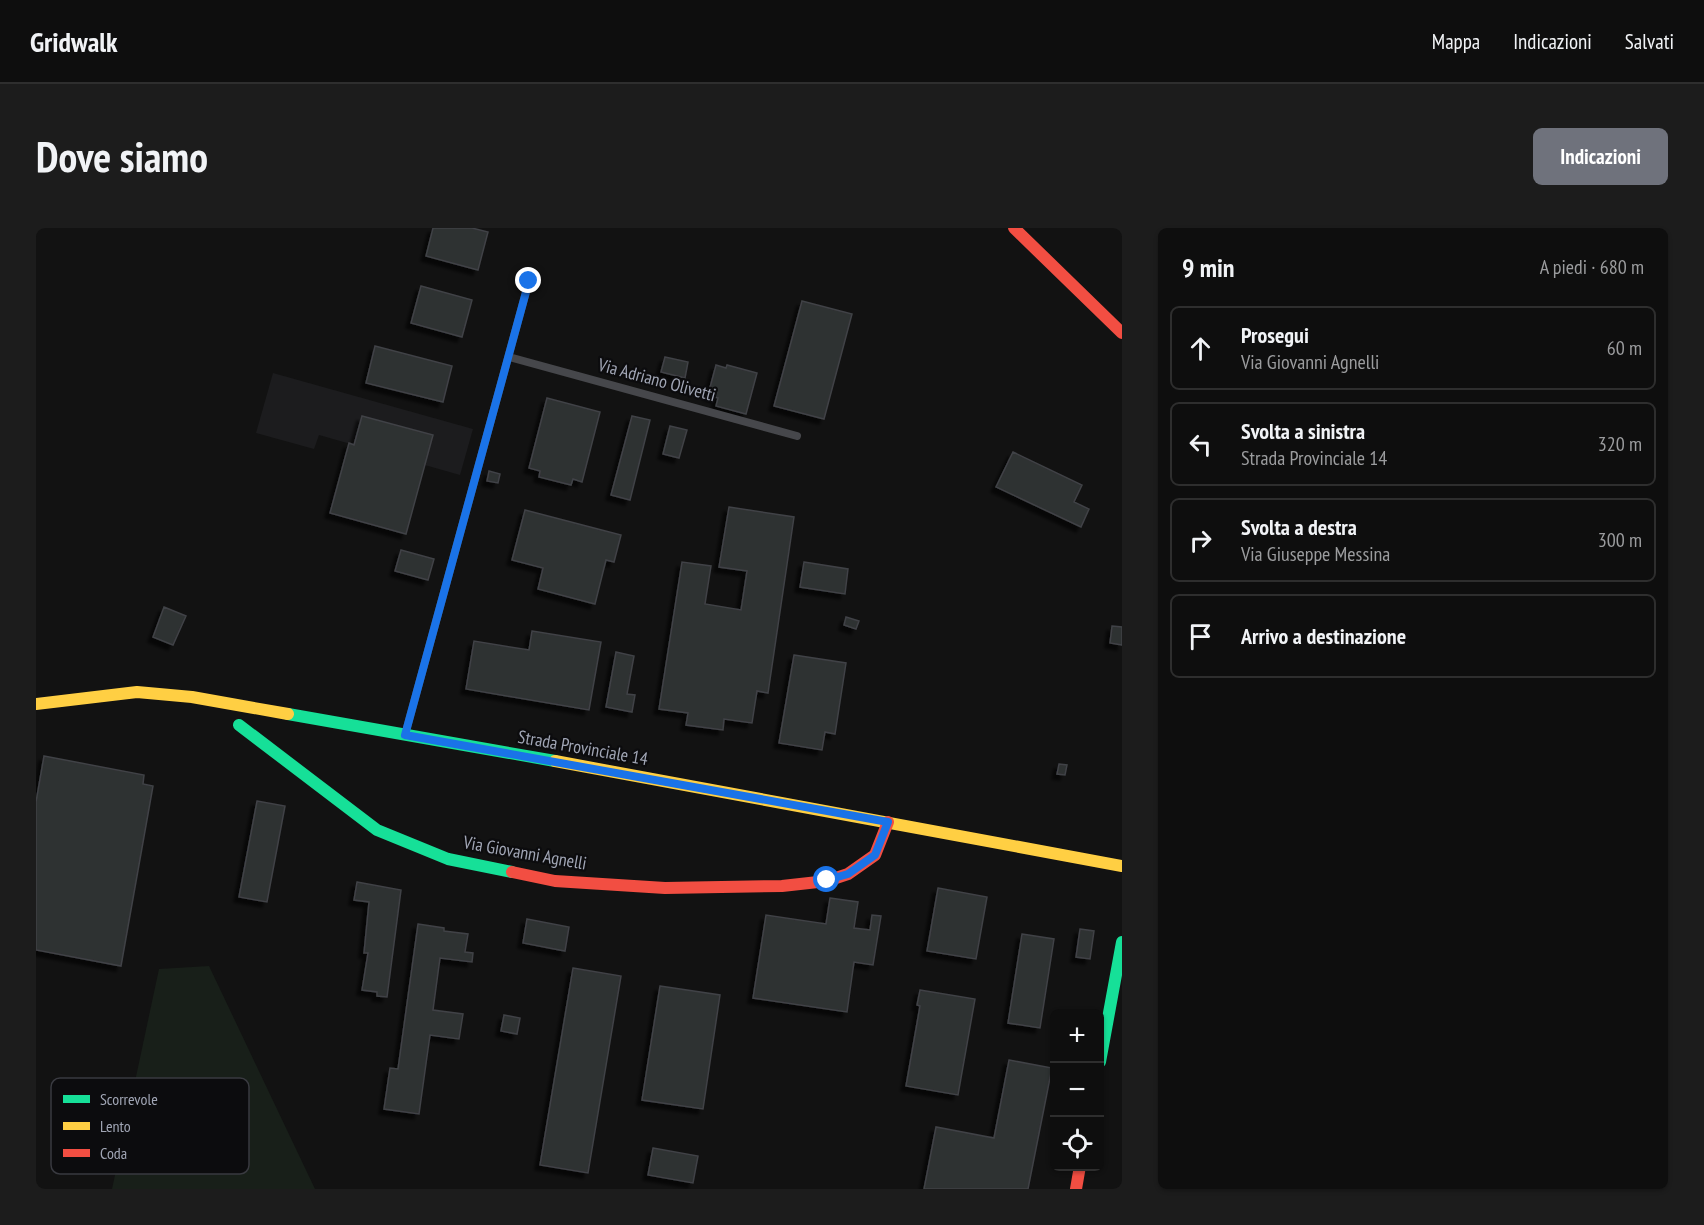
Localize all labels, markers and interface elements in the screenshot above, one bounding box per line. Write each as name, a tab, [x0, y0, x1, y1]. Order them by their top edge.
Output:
text: Gridwalk	[30, 23, 118, 60]
text: Mappa	[1432, 28, 1480, 55]
text: Indicazioni	[1513, 28, 1592, 55]
text: Salvati	[1625, 28, 1674, 55]
button: Indicazioni	[1533, 128, 1668, 185]
text: Dove siamo	[36, 129, 208, 184]
text: 9 min	[1182, 251, 1235, 284]
text: A piedi · 680 m	[1540, 254, 1644, 280]
route end	[515, 267, 541, 293]
text: Prosegui	[1241, 321, 1309, 349]
icon: ahead	[1184, 332, 1217, 365]
text: 60 m	[1607, 335, 1642, 361]
text: Via Giovanni Agnelli	[1241, 349, 1379, 375]
street label: Via Adriano Olivetti	[595, 353, 718, 406]
text: Svolta a sinistra	[1241, 417, 1365, 445]
icon: left	[1184, 428, 1217, 461]
text: 320 m	[1598, 431, 1642, 457]
text: Strada Provinciale 14	[1241, 445, 1387, 471]
text: Svolta a destra	[1241, 513, 1357, 541]
icon: right	[1184, 524, 1217, 557]
text: 300 m	[1598, 527, 1642, 553]
text: Via Giuseppe Messina	[1241, 541, 1390, 567]
icon: arrive	[1184, 620, 1217, 653]
text: Arrivo a destinazione	[1241, 622, 1406, 650]
street label: Strada Provinciale 14	[516, 725, 650, 770]
street label: Via Giovanni Agnelli	[461, 830, 588, 875]
route start	[813, 866, 839, 892]
map controls	[1050, 1009, 1104, 1171]
button: +	[1050, 1009, 1104, 1063]
button: −	[1050, 1063, 1104, 1117]
legend	[51, 1078, 249, 1174]
text: Scorrevole	[100, 1089, 158, 1109]
text: Lento	[100, 1116, 131, 1136]
button: locate	[1050, 1117, 1104, 1171]
text: Coda	[100, 1143, 127, 1163]

